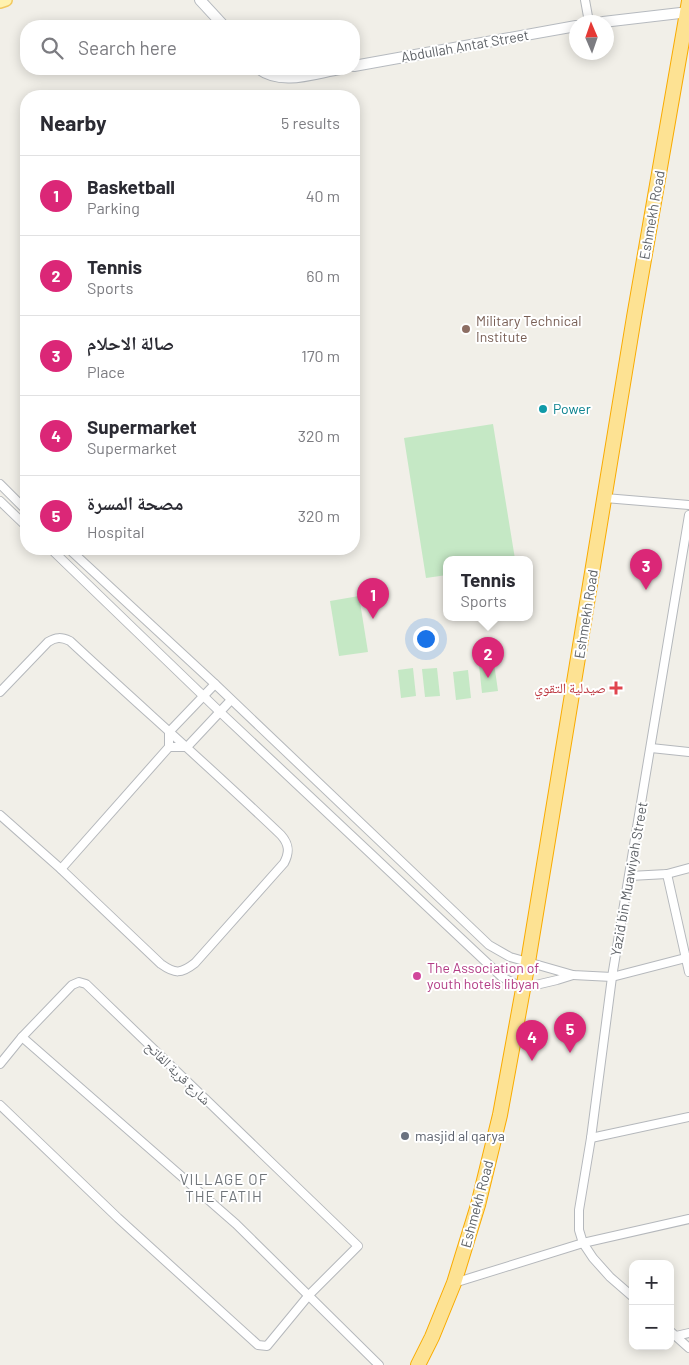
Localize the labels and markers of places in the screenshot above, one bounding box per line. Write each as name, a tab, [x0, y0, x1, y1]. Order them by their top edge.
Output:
place label: Military Technical Institute	[476, 312, 581, 345]
marker: Military Technical Institute	[460, 323, 472, 335]
place label: Power	[553, 400, 591, 417]
marker: Power	[537, 403, 549, 415]
pin: 3	[630, 549, 662, 590]
pin: 1	[357, 578, 389, 619]
pin: 2	[472, 637, 504, 678]
place label: صيدلية التقوي	[534, 679, 606, 700]
marker: صيدلية التقوي	[610, 682, 622, 694]
place label: The Association of youth hotels libyan	[427, 959, 539, 992]
marker: The Association of youth hotels libyan	[411, 970, 423, 982]
pin: 5	[554, 1012, 586, 1053]
pin: 4	[516, 1020, 548, 1061]
place label: masjid al qarya	[415, 1127, 505, 1144]
marker: masjid al qarya	[399, 1130, 411, 1142]

